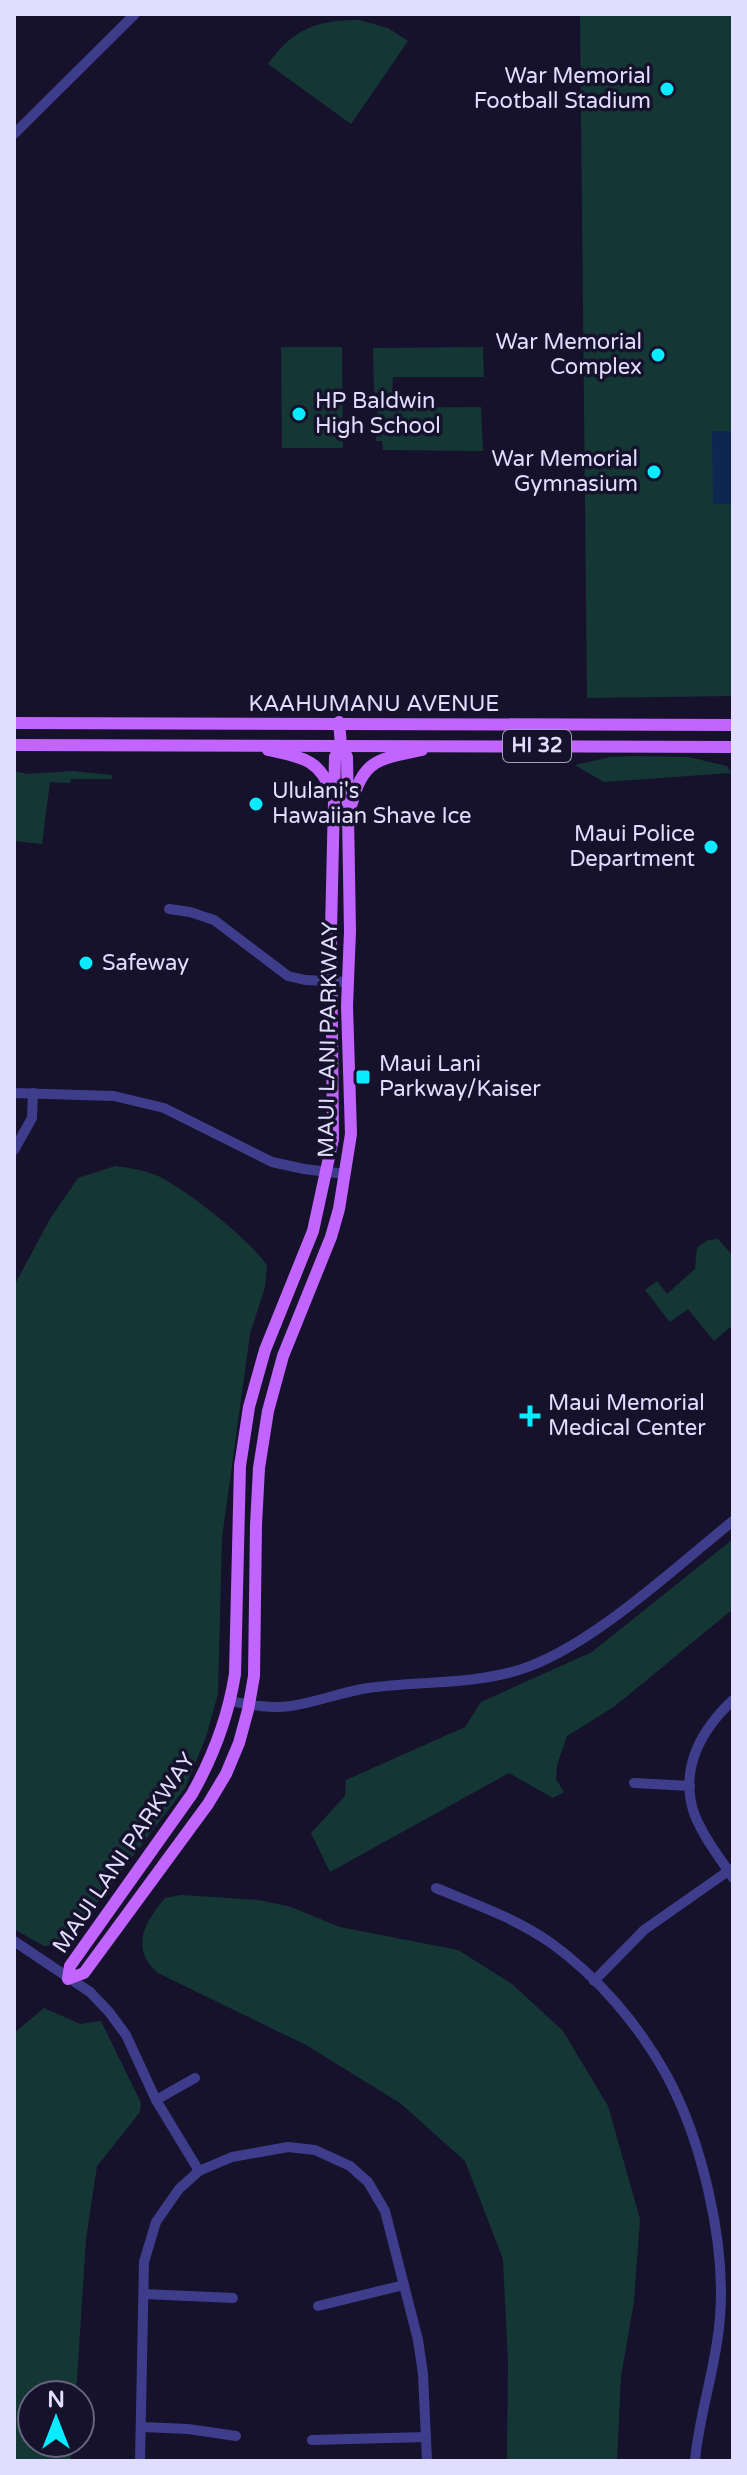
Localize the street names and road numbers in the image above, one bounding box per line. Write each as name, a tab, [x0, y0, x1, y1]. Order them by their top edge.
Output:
street label: KAAHUMANU AVENUE	[249, 691, 499, 717]
road number: HI 32	[503, 730, 571, 762]
street label: MAUI LANI PARKWAY	[313, 922, 343, 1158]
street label: MAUI LANI PARKWAY	[47, 1748, 201, 1958]

